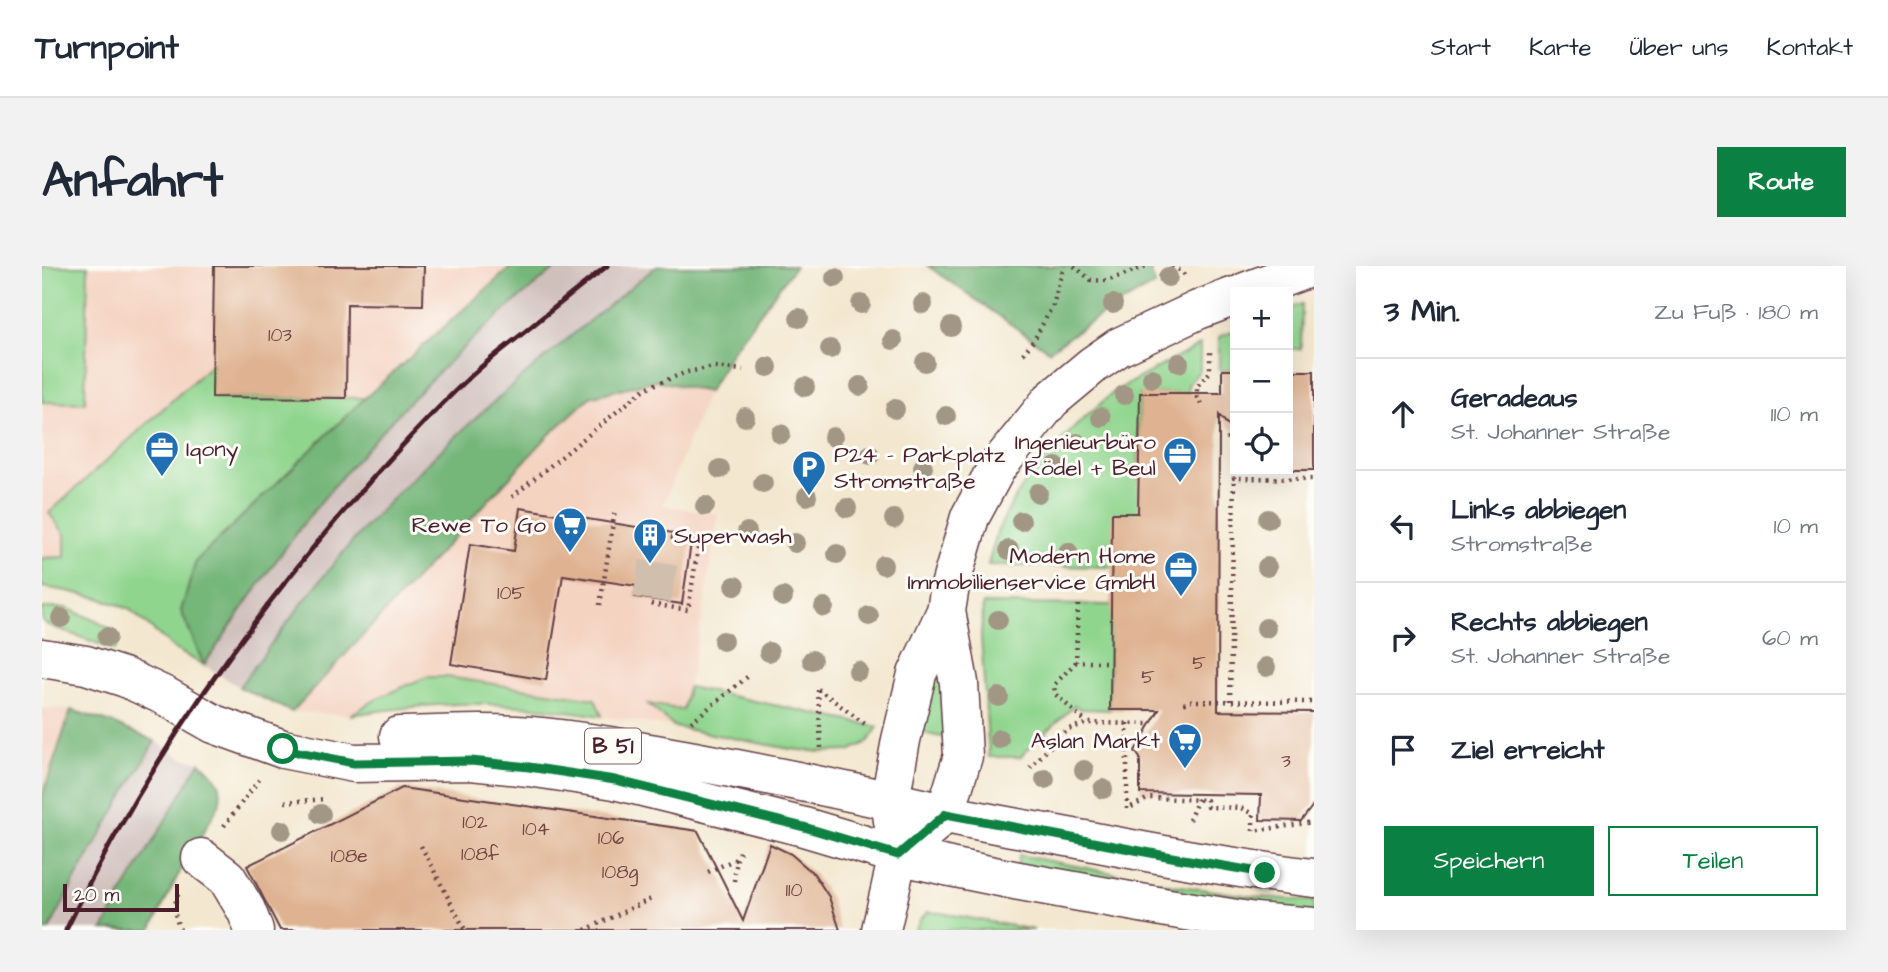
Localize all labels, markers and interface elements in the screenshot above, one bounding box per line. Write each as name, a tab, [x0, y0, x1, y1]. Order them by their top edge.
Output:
text: Turnpoint	[35, 25, 179, 71]
text: Start	[1431, 31, 1491, 65]
text: Karte	[1529, 31, 1592, 65]
text: Über uns	[1630, 31, 1729, 65]
text: Kontakt	[1767, 31, 1853, 65]
button: Route	[1717, 147, 1846, 217]
text: Anfahrt	[42, 148, 223, 216]
map controls	[1230, 287, 1293, 476]
button: +	[1230, 287, 1293, 350]
text: 3 Min.	[1384, 291, 1460, 333]
text: Zu Fuß · 180 m	[1654, 296, 1818, 328]
house number: 103	[268, 322, 292, 349]
button: −	[1230, 350, 1293, 413]
text: Geradeaus	[1451, 380, 1578, 416]
icon: ahead	[1384, 395, 1422, 433]
text: 110 m	[1770, 398, 1818, 430]
button: locate	[1230, 413, 1293, 476]
text: St. Johanner Straße	[1451, 416, 1670, 448]
place label: Ingenieurbüro Rödel + Beul	[1015, 426, 1156, 484]
office icon: Iqony	[143, 429, 181, 478]
place label: Iqony	[186, 433, 239, 466]
office icon: Ingenieurbüro Rödel + Beul	[1161, 435, 1199, 484]
place label: P24 – Parkplatz Stromstraße	[834, 439, 1006, 497]
parking icon: P24 – Parkplatz Stromstraße	[790, 448, 828, 497]
text: Links abbiegen	[1451, 492, 1626, 528]
supermarket icon: Rewe To Go	[551, 505, 589, 554]
icon: left	[1384, 507, 1422, 545]
place label: Rewe To Go	[412, 509, 546, 541]
text: 10 m	[1773, 510, 1818, 542]
building icon: Superwash	[631, 516, 669, 565]
place label: Superwash	[674, 520, 792, 552]
text: Stromstraße	[1451, 528, 1593, 560]
place label: Modern Home Immobilienservice GmbH	[907, 540, 1156, 598]
office icon: Modern Home Immobilienservice GmbH	[1162, 549, 1200, 598]
house number: 105	[497, 580, 525, 607]
text: Rechts abbiegen	[1451, 604, 1648, 640]
icon: right	[1384, 619, 1422, 657]
text: 60 m	[1762, 622, 1818, 654]
text: St. Johanner Straße	[1451, 640, 1670, 672]
house number: 5	[1192, 650, 1206, 677]
house number: 5	[1141, 664, 1155, 691]
supermarket icon: Aslan Markt	[1166, 721, 1204, 770]
place label: Aslan Markt	[1031, 725, 1161, 757]
road number: B 51	[585, 728, 641, 764]
icon: arrive	[1384, 731, 1422, 769]
text: Ziel erreicht	[1451, 732, 1605, 768]
route start	[267, 733, 298, 764]
house number: 3	[1281, 748, 1291, 775]
house number: 102	[462, 809, 488, 836]
house number: 104	[522, 816, 550, 843]
house number: 106	[598, 825, 624, 852]
button: Speichern	[1384, 826, 1594, 896]
button: Teilen	[1608, 826, 1818, 896]
house number: 108f	[461, 841, 500, 868]
house number: 108e	[330, 843, 368, 870]
route end	[1249, 857, 1280, 888]
house number: 108g	[602, 859, 638, 887]
house number: 110	[786, 877, 802, 904]
scale bar	[63, 881, 178, 913]
text: 20 m	[74, 882, 119, 909]

